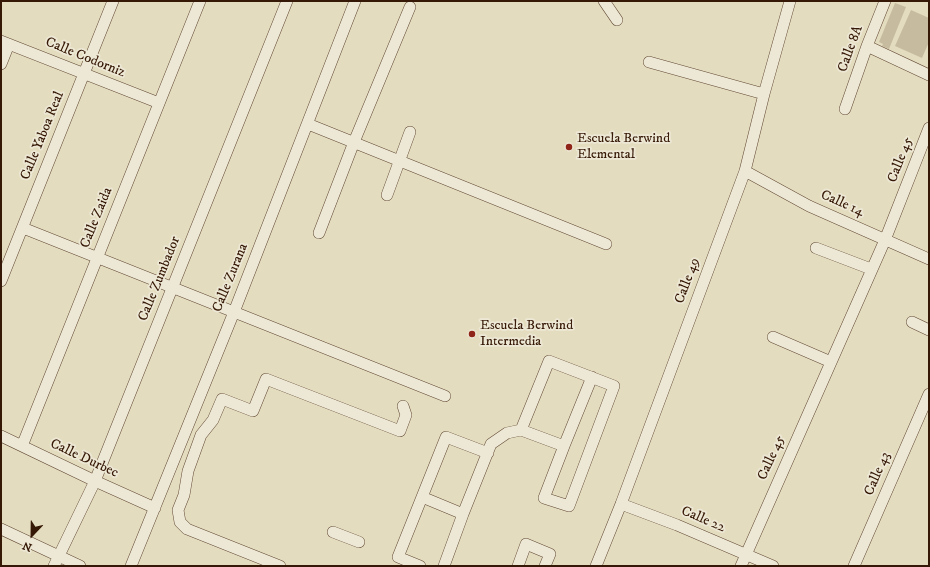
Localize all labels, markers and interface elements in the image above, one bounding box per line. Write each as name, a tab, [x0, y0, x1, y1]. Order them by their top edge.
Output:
street label: Calle 8A	[835, 23, 867, 75]
street label: Calle Codorniz	[43, 34, 127, 82]
street label: Calle Yaboa Real	[18, 89, 68, 183]
place label: Escuela Berwind Elemental	[577, 131, 670, 164]
street label: Calle 45	[885, 135, 917, 185]
marker: Escuela Berwind Elemental	[564, 142, 574, 152]
street label: Calle Zaida	[77, 185, 117, 251]
street label: Calle 14	[818, 187, 866, 221]
street label: Calle Zumbador	[135, 234, 185, 324]
street label: Calle Zurana	[210, 241, 252, 315]
street label: Calle 49	[672, 256, 704, 306]
place label: Escuela Berwind Intermedia	[480, 318, 573, 350]
marker: Escuela Berwind Intermedia	[467, 329, 477, 339]
street label: Calle 45	[755, 433, 789, 483]
street label: Calle Durbec	[47, 436, 121, 482]
street label: Calle 43	[861, 450, 895, 498]
street label: Calle 22	[678, 503, 728, 537]
north arrow	[12, 515, 52, 555]
text: N	[21, 538, 34, 554]

